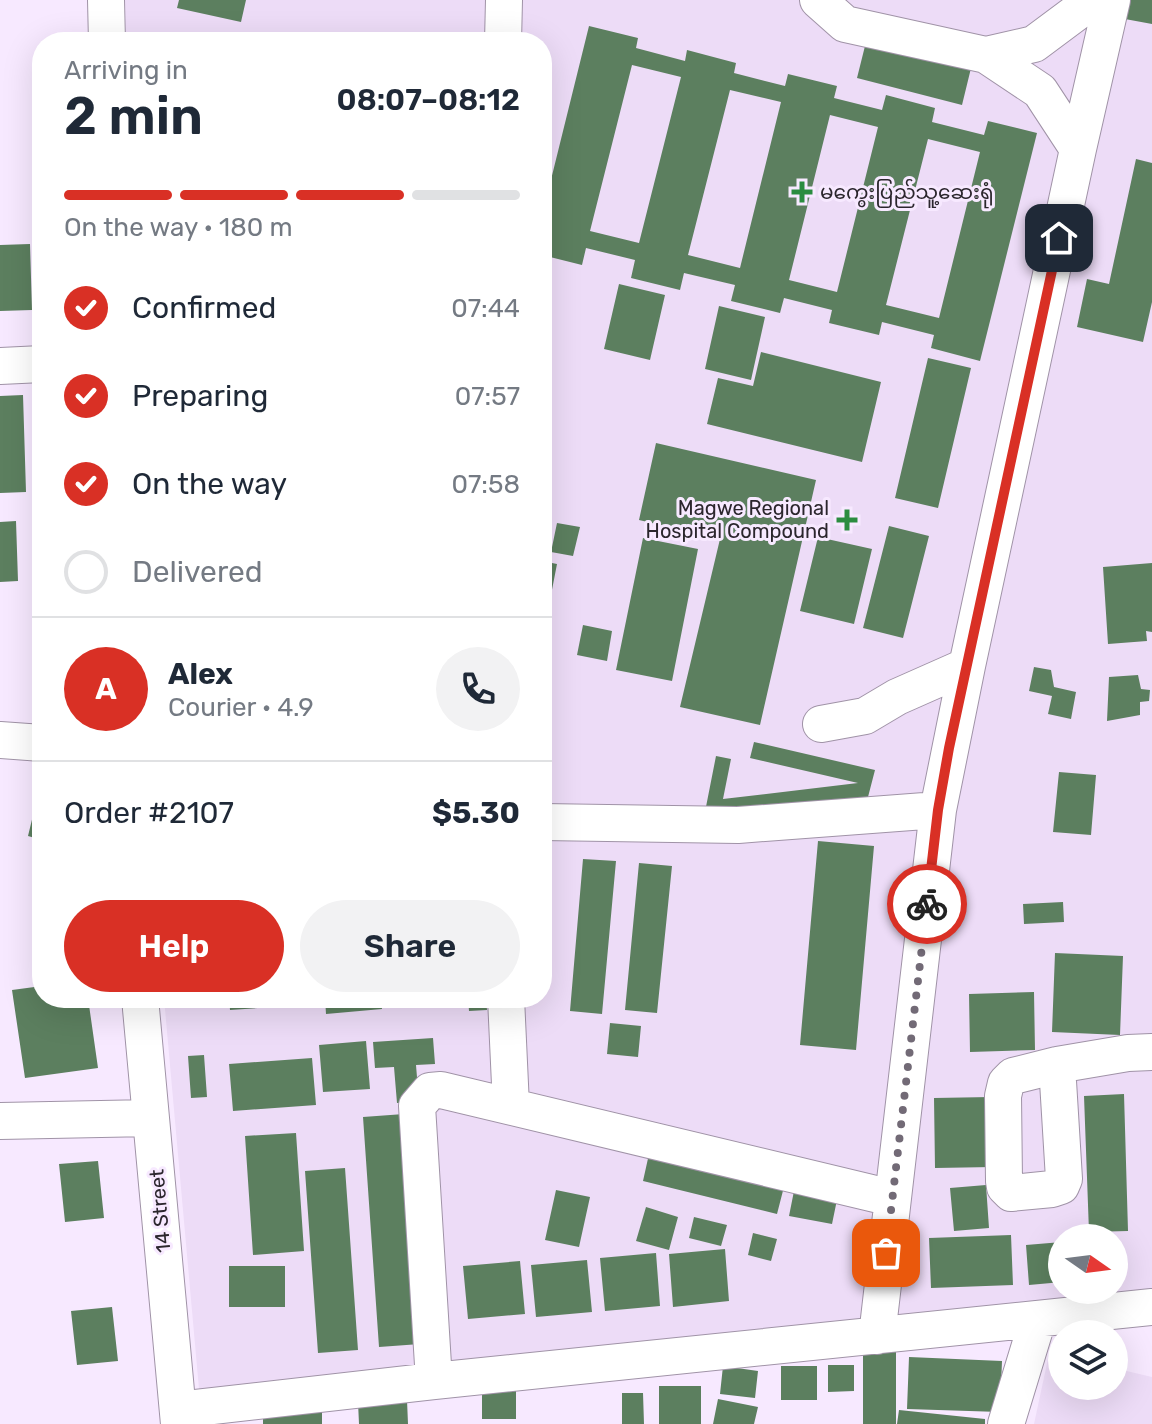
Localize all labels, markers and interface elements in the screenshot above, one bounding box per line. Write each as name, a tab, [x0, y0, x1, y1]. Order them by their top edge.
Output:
text: Arriving in	[64, 55, 188, 86]
text: 08:07–08:12	[337, 82, 520, 118]
text: 2 min	[64, 85, 203, 147]
place label: မကွေးပြည်သူ့ဆေးရုံ	[820, 178, 994, 209]
marker: မကွေးပြည်သူ့ဆေးရုံ	[791, 181, 813, 203]
pin	[1025, 204, 1093, 272]
text: On the way · 180 m	[64, 212, 293, 243]
icon: home	[1037, 216, 1081, 260]
icon: check	[64, 286, 108, 330]
text: Confirmed	[132, 290, 276, 326]
text: 07:44	[451, 293, 520, 324]
icon: check	[64, 374, 108, 418]
text: Preparing	[132, 378, 268, 414]
text: 07:57	[455, 381, 520, 412]
icon: check	[64, 462, 108, 506]
text: On the way	[132, 466, 287, 502]
text: 07:58	[452, 469, 520, 500]
place label: Magwe Regional Hospital Compound	[646, 496, 829, 543]
marker: Magwe Regional Hospital Compound	[836, 509, 858, 531]
text: Delivered	[132, 554, 263, 590]
button: phone	[436, 647, 520, 731]
text: Alex	[168, 656, 233, 692]
text: A	[95, 671, 117, 707]
text: Courier · 4.9	[168, 692, 314, 723]
text: Order #2107	[64, 795, 234, 831]
text: $5.30	[432, 795, 520, 831]
courier	[887, 864, 967, 944]
icon: bike	[905, 882, 949, 926]
button: Help	[64, 900, 284, 992]
button: Share	[300, 900, 520, 992]
street label: 14 Street	[144, 1168, 176, 1254]
pin	[852, 1219, 920, 1287]
north arrow	[1048, 1224, 1128, 1304]
map controls	[1048, 1224, 1128, 1400]
icon: bag	[864, 1231, 908, 1275]
button: layers	[1048, 1320, 1128, 1400]

